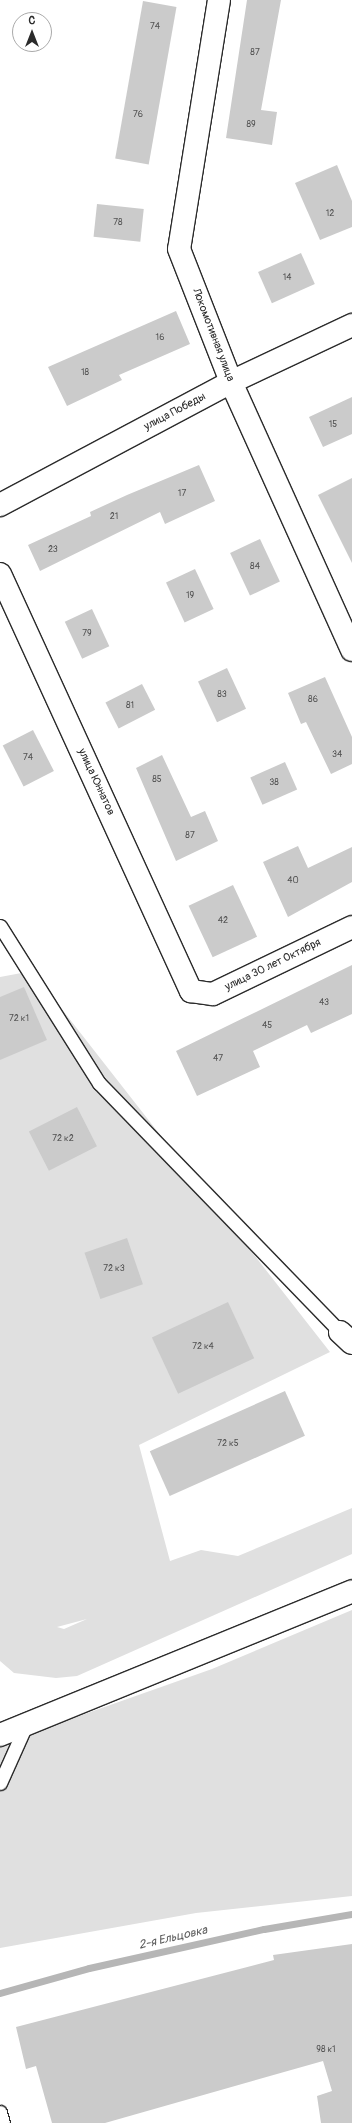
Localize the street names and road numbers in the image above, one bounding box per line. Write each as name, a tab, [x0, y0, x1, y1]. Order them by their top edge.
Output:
street label: Локомотивная улица	[189, 287, 237, 383]
street label: улица Победы	[142, 390, 208, 434]
street label: улица Юннатов	[75, 747, 117, 817]
street label: улица 30 лет Октября	[223, 936, 323, 994]

